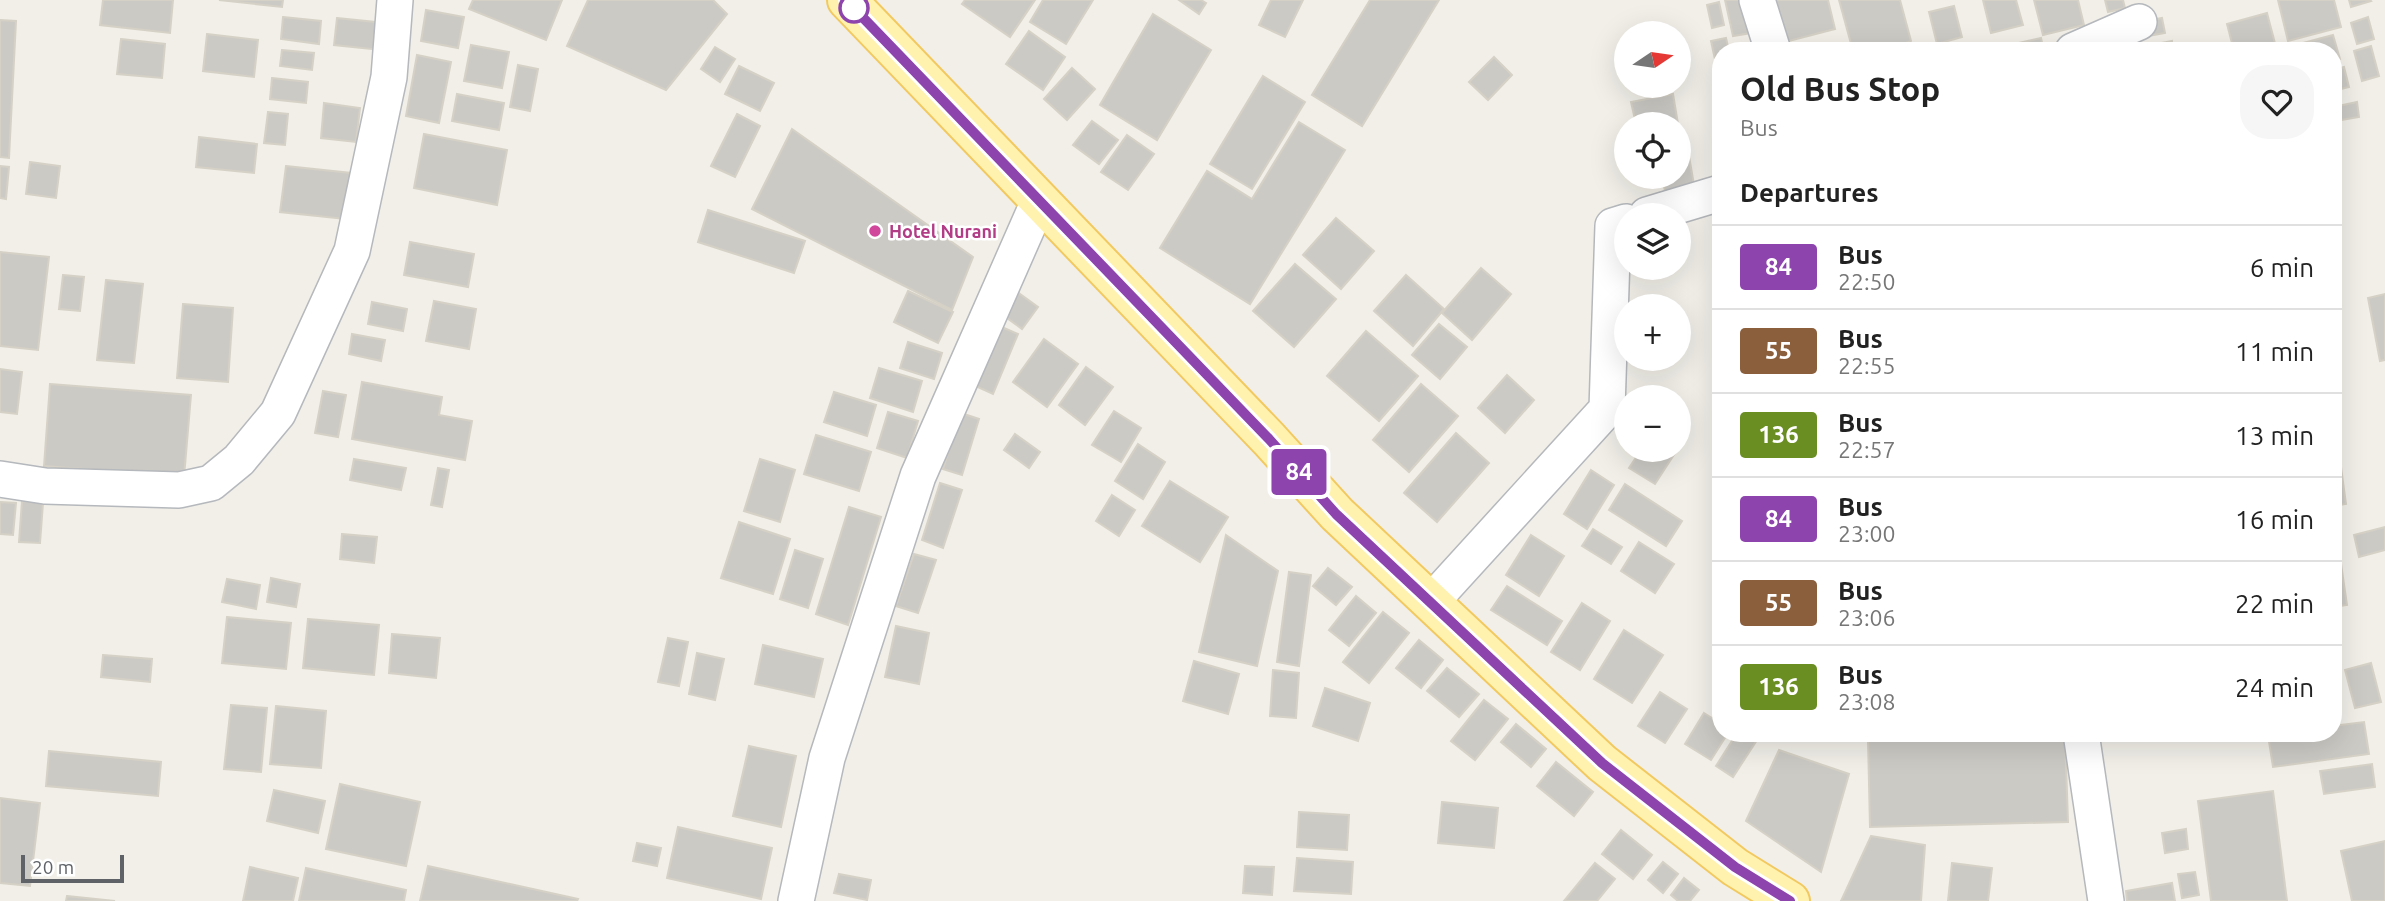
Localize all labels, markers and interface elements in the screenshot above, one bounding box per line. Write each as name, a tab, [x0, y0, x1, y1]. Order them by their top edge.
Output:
unlabelled marker	[839, 0, 869, 23]
north arrow	[1614, 21, 1690, 98]
map controls	[1614, 21, 1691, 462]
button: heart	[2240, 65, 2314, 139]
text: Old Bus Stop	[1740, 70, 1940, 107]
button: locate	[1614, 112, 1691, 189]
text: Bus	[1740, 115, 1778, 140]
text: Departures	[1740, 178, 1878, 207]
button: layers	[1614, 203, 1691, 280]
place label: Hotel Nurani	[889, 221, 997, 241]
marker: Hotel Nurani	[867, 223, 883, 239]
text: Bus	[1838, 240, 1883, 269]
text: 84	[1765, 253, 1792, 280]
text: 6 min	[2250, 253, 2314, 282]
text: 22:50	[1838, 269, 1896, 294]
button: +	[1614, 294, 1691, 371]
text: Bus	[1838, 324, 1883, 353]
text: 55	[1765, 337, 1792, 364]
text: 11 min	[2235, 337, 2314, 366]
text: 22:55	[1838, 353, 1896, 378]
button: −	[1614, 385, 1691, 462]
text: Bus	[1838, 408, 1883, 437]
text: 136	[1758, 421, 1799, 448]
text: 13 min	[2235, 421, 2314, 450]
text: 22:57	[1838, 437, 1896, 462]
line badge: 84	[1268, 449, 1330, 495]
text: 84	[1285, 458, 1313, 485]
text: Bus	[1838, 492, 1883, 521]
text: 84	[1765, 505, 1792, 532]
text: 16 min	[2235, 505, 2314, 534]
text: 23:00	[1838, 521, 1896, 546]
text: Bus	[1838, 576, 1883, 605]
text: 55	[1765, 589, 1792, 616]
text: 22 min	[2235, 589, 2314, 618]
text: 23:06	[1838, 605, 1896, 630]
text: Bus	[1838, 660, 1883, 689]
text: 136	[1758, 673, 1799, 700]
text: 24 min	[2235, 673, 2314, 702]
text: 23:08	[1838, 689, 1896, 714]
scale bar	[21, 852, 124, 884]
text: 20 m	[32, 856, 74, 878]

